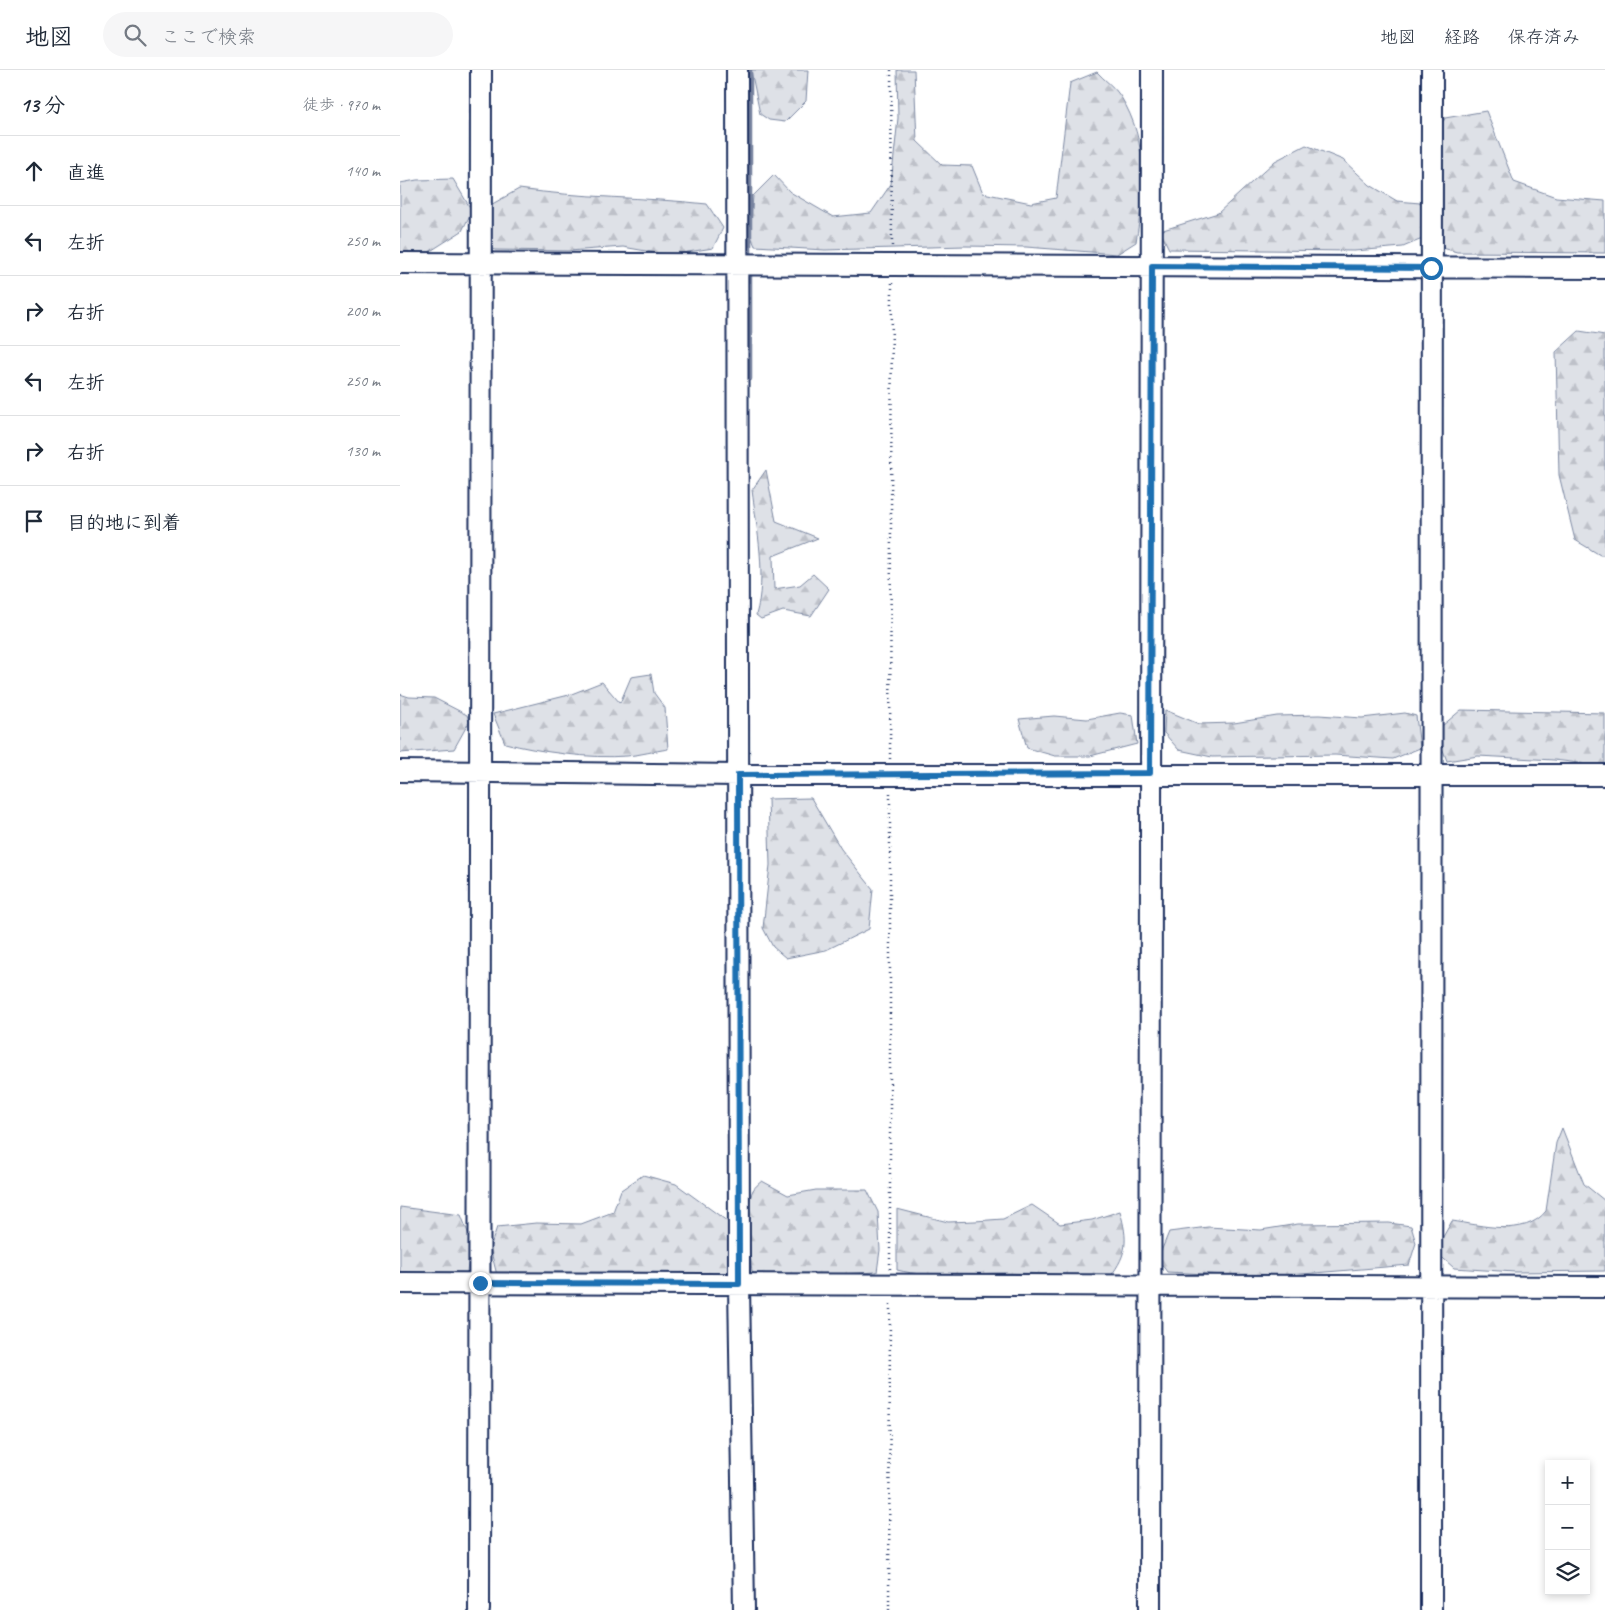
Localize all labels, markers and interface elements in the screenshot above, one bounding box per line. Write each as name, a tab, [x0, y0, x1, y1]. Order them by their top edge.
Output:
search box	[103, 12, 453, 57]
icon: search	[121, 21, 149, 49]
text: 地図	[25, 22, 73, 52]
text: ここで検索	[161, 25, 256, 49]
text: 地図	[1380, 26, 1416, 48]
text: 経路	[1444, 26, 1480, 48]
text: 保存済み	[1508, 26, 1580, 48]
text: 13 分	[20, 92, 65, 118]
text: 徒歩 · 970 m	[303, 95, 380, 115]
icon: ahead	[20, 157, 48, 185]
text: 直進	[67, 161, 105, 185]
text: 140 m	[346, 161, 380, 181]
icon: left	[20, 227, 48, 255]
text: 左折	[67, 231, 105, 255]
text: 250 m	[346, 231, 380, 251]
route start	[1420, 257, 1443, 280]
icon: right	[20, 297, 48, 325]
text: 右折	[67, 301, 105, 325]
text: 200 m	[346, 301, 380, 321]
icon: left	[20, 367, 48, 395]
text: 左折	[67, 371, 105, 395]
text: 250 m	[346, 371, 380, 391]
icon: right	[20, 437, 48, 465]
text: 右折	[67, 441, 105, 465]
text: 130 m	[346, 441, 380, 461]
icon: arrive	[20, 507, 48, 535]
text: 目的地に到着	[67, 511, 181, 535]
route end	[469, 1272, 492, 1295]
map controls	[1545, 1460, 1590, 1595]
button: +	[1545, 1460, 1590, 1505]
button: −	[1545, 1505, 1590, 1550]
button: layers	[1545, 1550, 1590, 1595]

